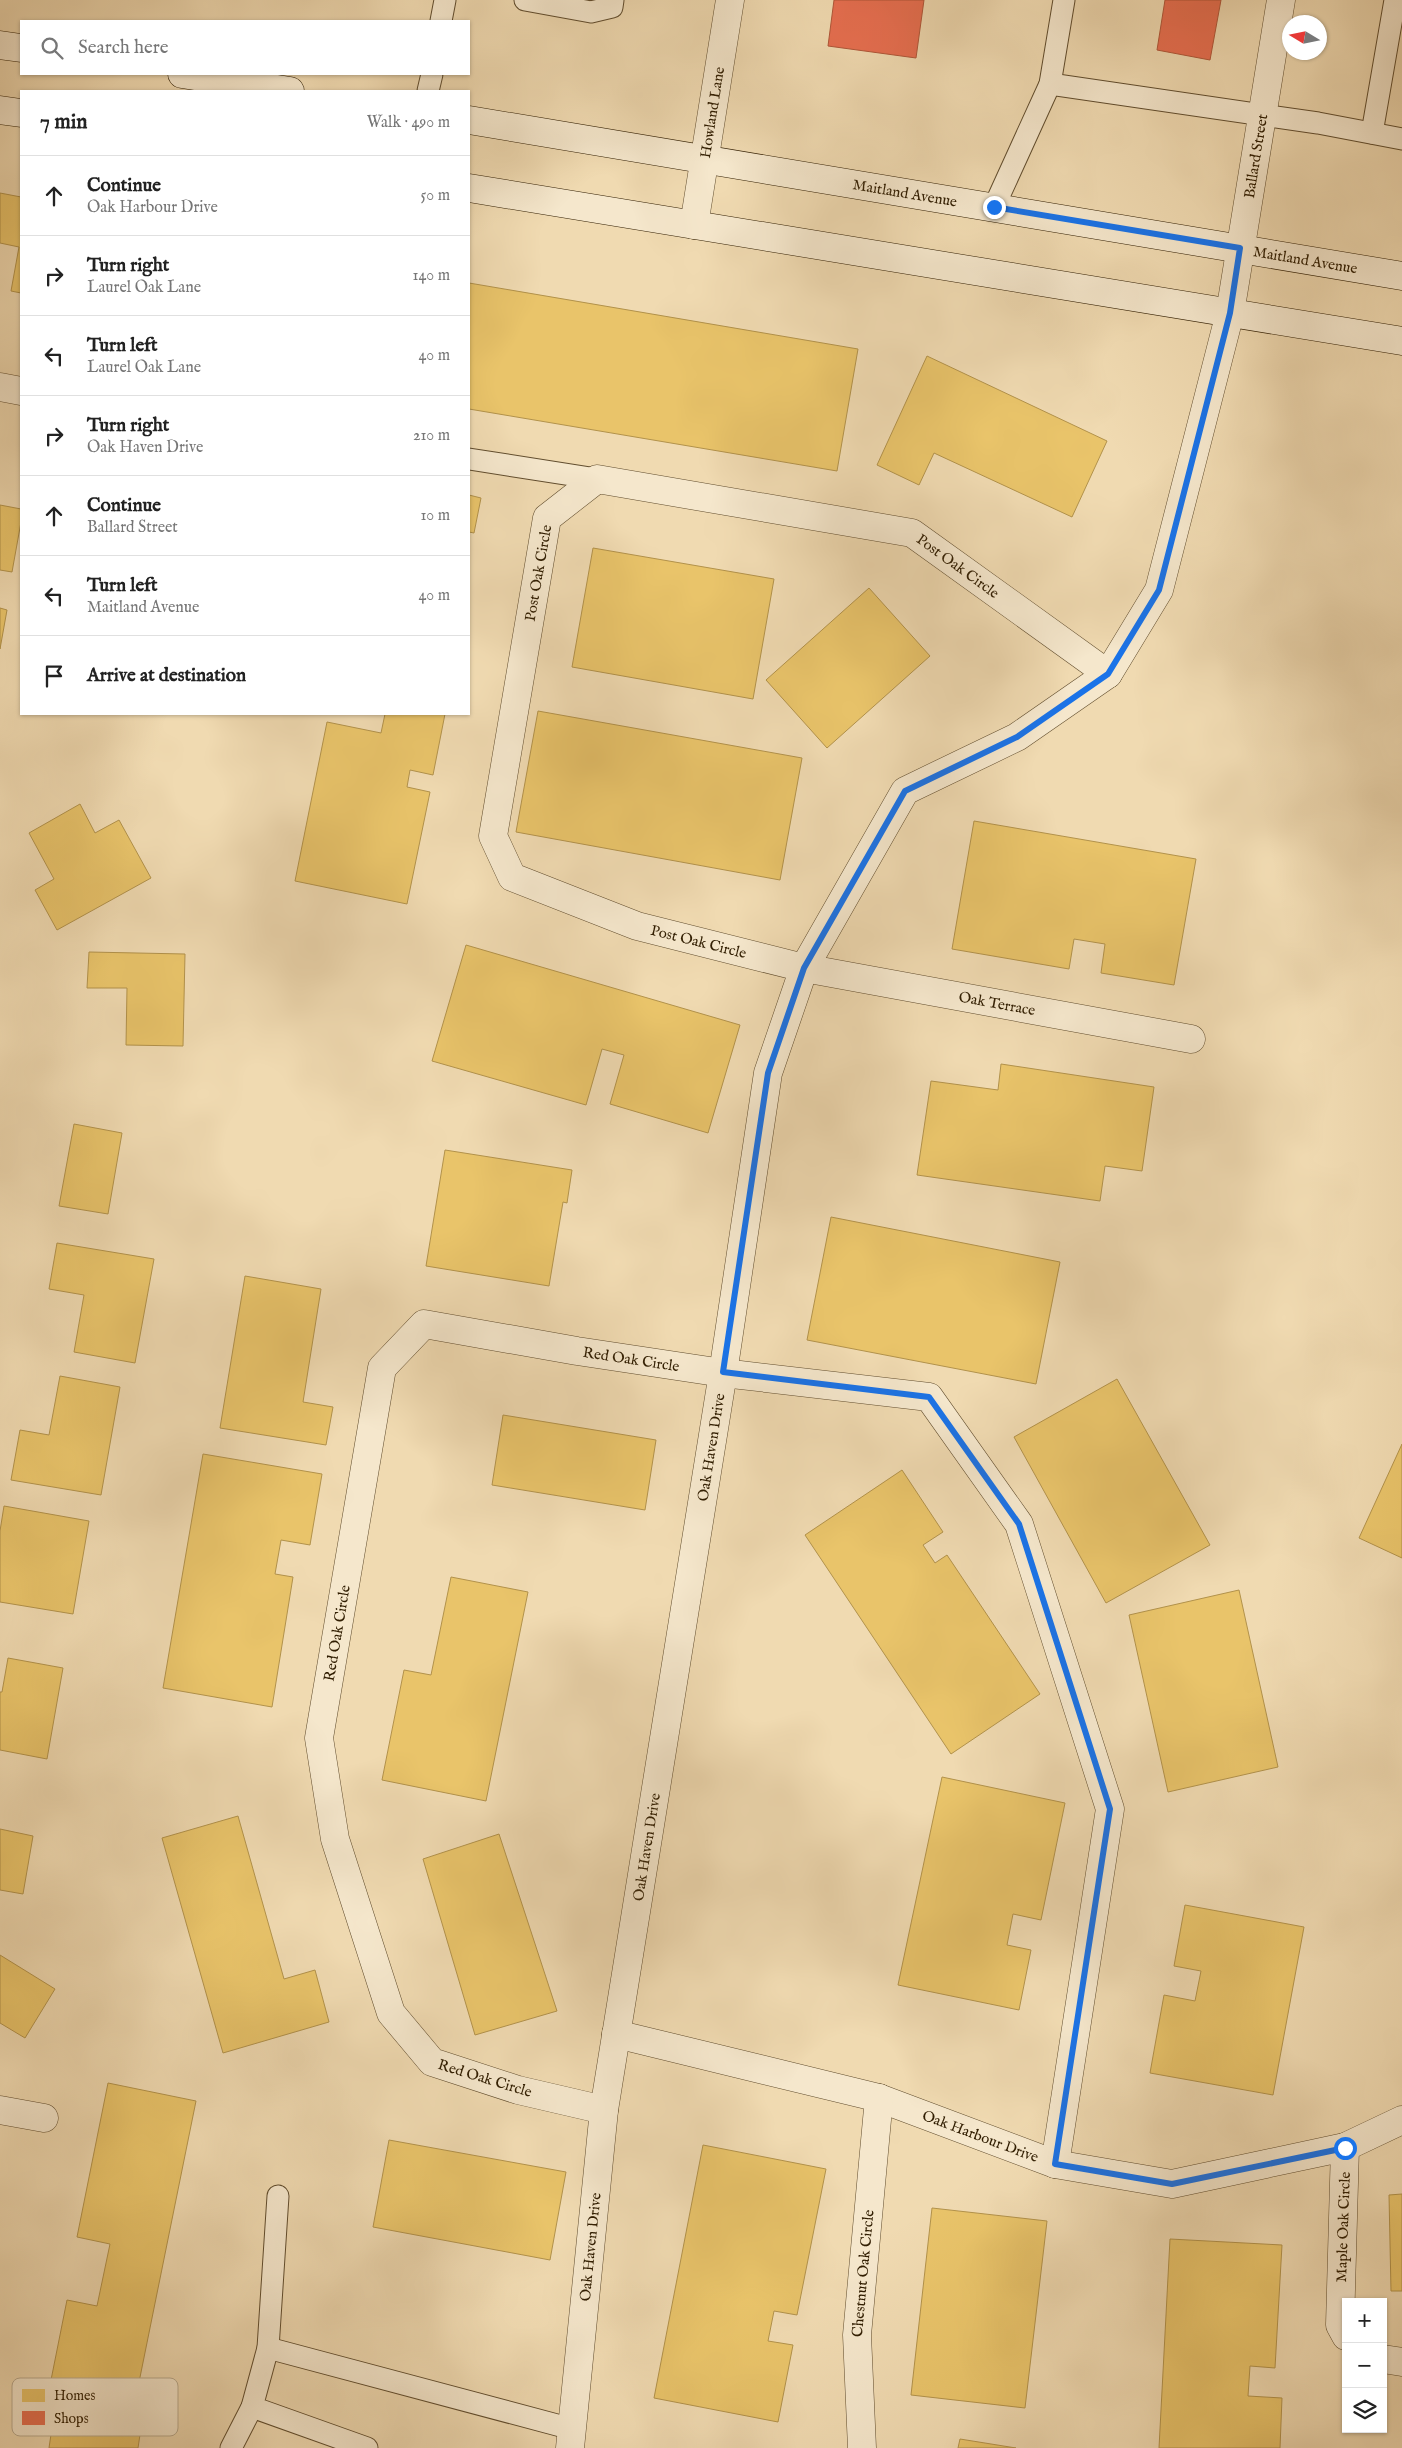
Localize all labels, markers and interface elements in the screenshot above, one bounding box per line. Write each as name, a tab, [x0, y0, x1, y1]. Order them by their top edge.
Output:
north arrow	[1282, 15, 1327, 60]
search box	[20, 20, 470, 75]
icon: search	[38, 34, 66, 62]
text: Search here	[78, 36, 169, 60]
street label: Howland Lane	[696, 65, 729, 160]
text: 7 min	[40, 109, 87, 136]
text: Walk · 490 m	[367, 113, 450, 133]
street label: Ballard Street	[1240, 113, 1272, 200]
text: Continue	[87, 174, 161, 198]
street label: Maitland Avenue	[851, 175, 959, 211]
icon: ahead	[40, 182, 68, 210]
text: 50 m	[421, 186, 450, 206]
route end	[983, 196, 1006, 219]
text: Oak Harbour Drive	[87, 198, 218, 218]
street label: Maitland Avenue	[1252, 242, 1359, 278]
text: Turn right	[87, 254, 169, 278]
icon: right	[40, 262, 68, 290]
text: 140 m	[412, 266, 450, 286]
text: Laurel Oak Lane	[87, 278, 201, 298]
text: Turn left	[87, 334, 158, 358]
icon: left	[40, 342, 68, 370]
text: 40 m	[418, 346, 450, 366]
text: Laurel Oak Lane	[87, 358, 201, 378]
text: Turn right	[87, 414, 169, 438]
icon: right	[40, 422, 68, 450]
text: 210 m	[413, 426, 450, 446]
text: Oak Haven Drive	[87, 438, 203, 458]
text: Continue	[87, 494, 161, 518]
icon: ahead	[40, 502, 68, 530]
text: 10 m	[420, 506, 450, 526]
text: Ballard Street	[87, 518, 178, 538]
street label: Post Oak Circle	[521, 523, 556, 623]
street label: Post Oak Circle	[913, 530, 1003, 603]
text: Turn left	[87, 574, 158, 598]
icon: left	[40, 582, 68, 610]
text: 40 m	[418, 586, 450, 606]
text: Maitland Avenue	[87, 598, 199, 618]
icon: arrive	[40, 662, 68, 690]
text: Arrive at destination	[87, 664, 246, 688]
street label: Post Oak Circle	[649, 921, 748, 963]
street label: Oak Terrace	[957, 988, 1037, 1020]
street label: Red Oak Circle	[582, 1343, 681, 1376]
street label: Oak Haven Drive	[693, 1392, 730, 1503]
street label: Red Oak Circle	[320, 1584, 355, 1683]
street label: Oak Haven Drive	[629, 1792, 665, 1903]
street label: Red Oak Circle	[436, 2055, 534, 2102]
street label: Oak Harbour Drive	[919, 2106, 1041, 2167]
route start	[1334, 2137, 1357, 2160]
street label: Maple Oak Circle	[1332, 2171, 1355, 2283]
street label: Oak Haven Drive	[576, 2192, 606, 2302]
street label: Chestnut Oak Circle	[848, 2209, 879, 2338]
map controls	[1342, 2298, 1387, 2433]
button: +	[1342, 2298, 1387, 2343]
button: −	[1342, 2343, 1387, 2388]
legend	[12, 2378, 178, 2436]
text: Homes	[54, 2387, 96, 2405]
button: layers	[1342, 2388, 1387, 2433]
text: Shops	[54, 2410, 89, 2428]

